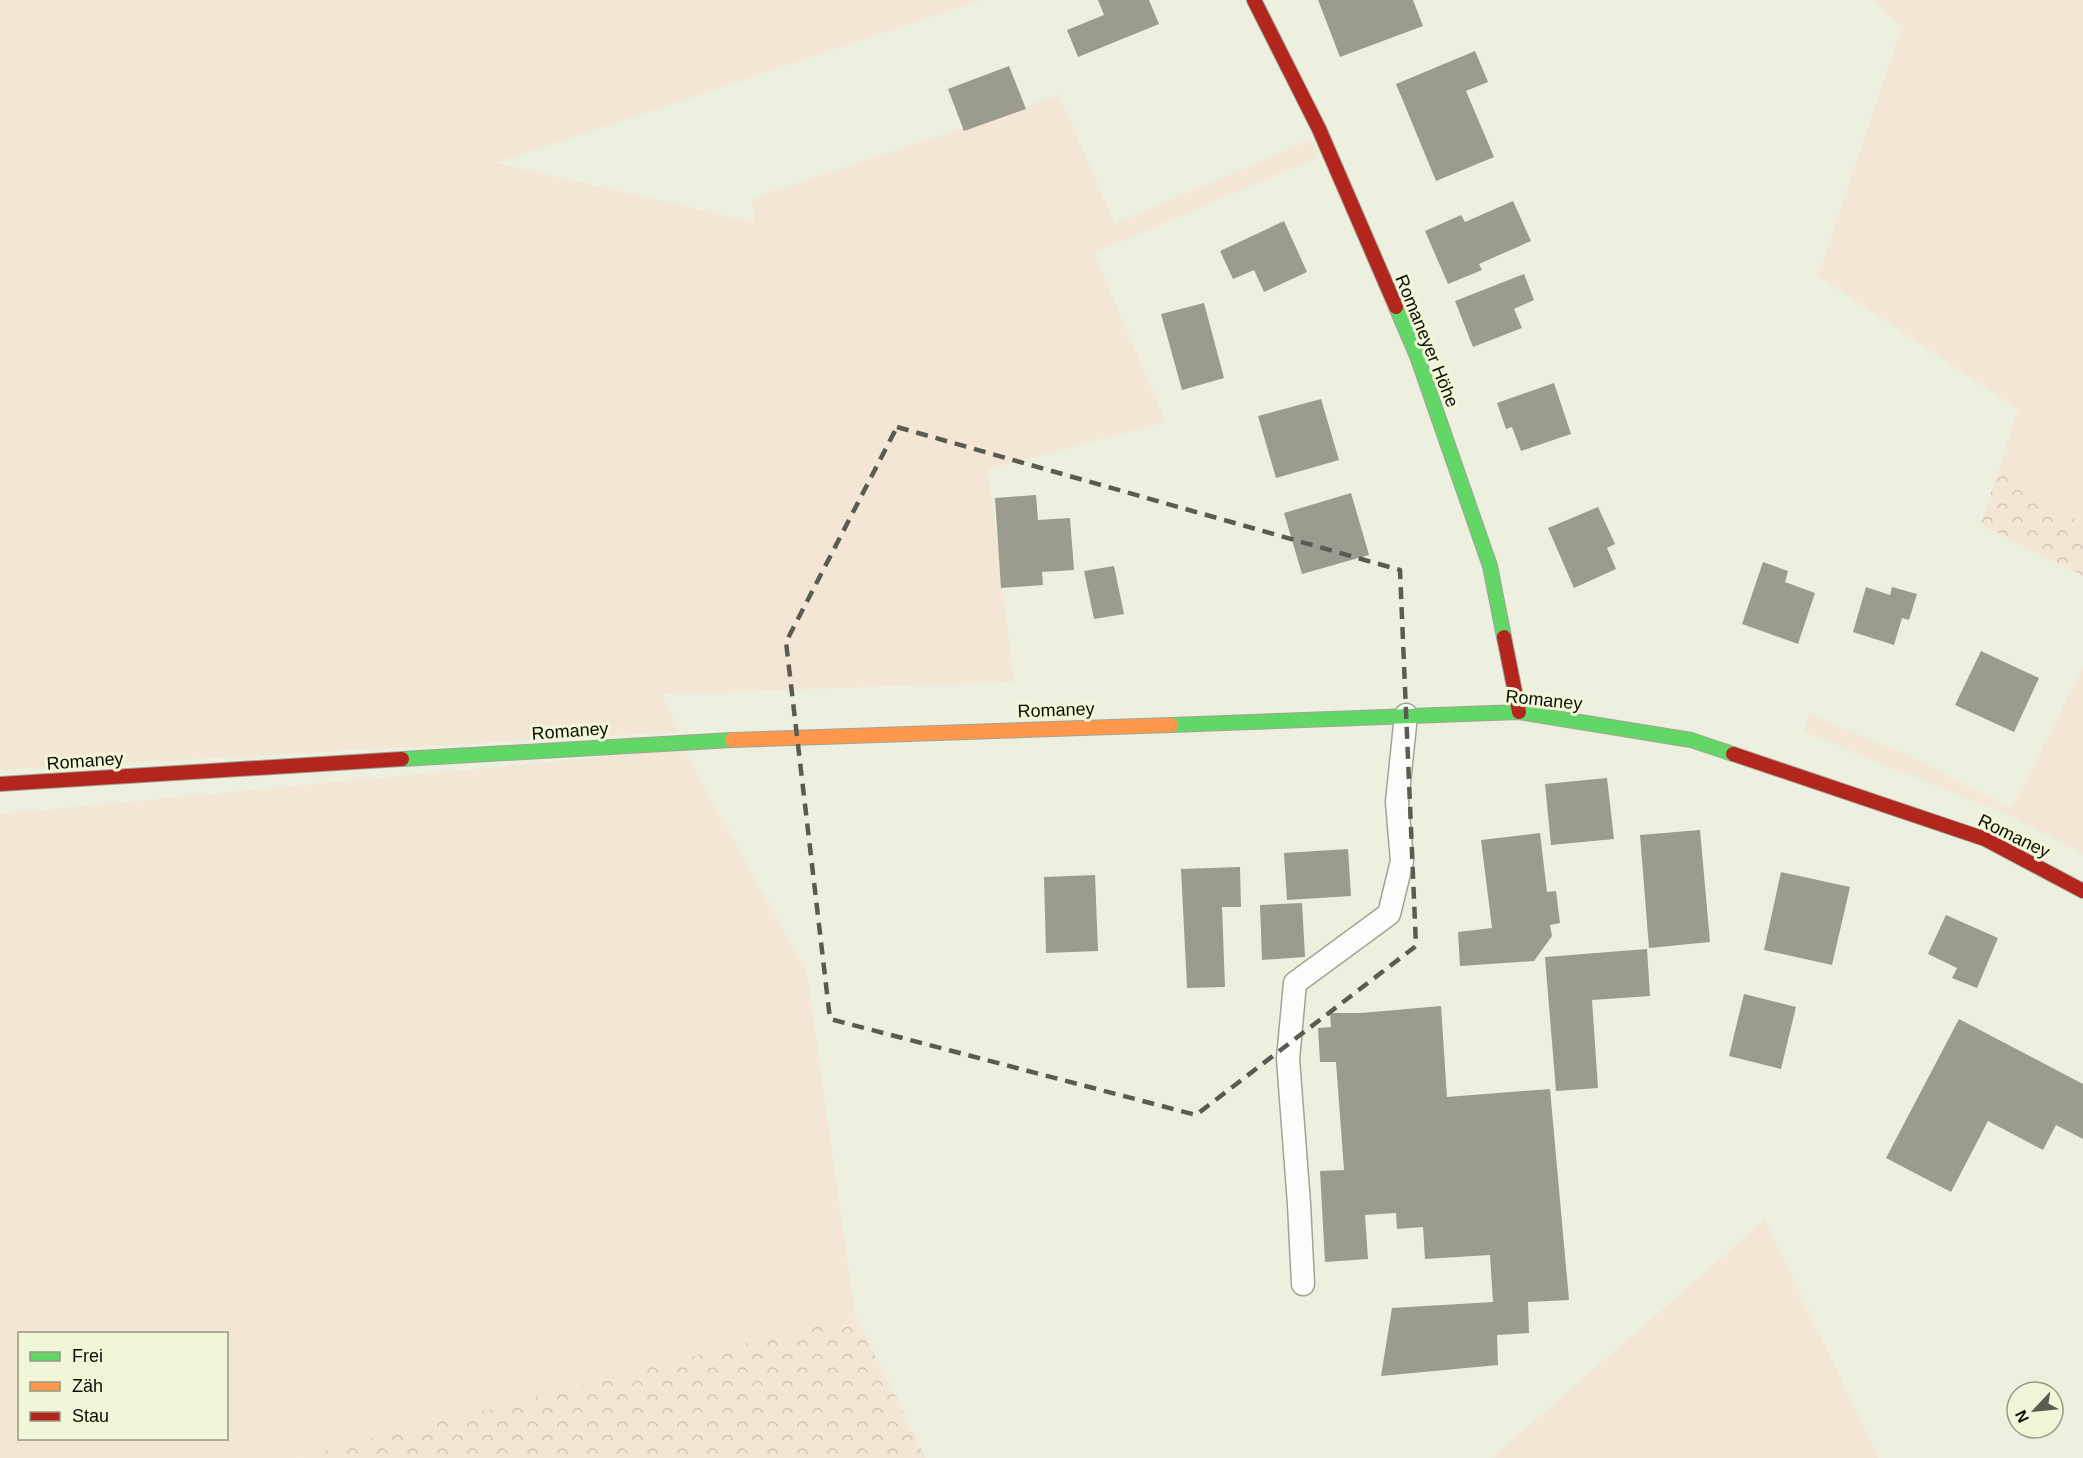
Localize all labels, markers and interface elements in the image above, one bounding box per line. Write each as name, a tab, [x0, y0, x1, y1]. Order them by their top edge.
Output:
street label: Romaneyer Höhe	[1391, 272, 1463, 410]
street label: Romaney	[1505, 686, 1583, 714]
street label: Romaney	[1017, 699, 1095, 721]
street label: Romaney	[531, 718, 609, 744]
street label: Romaney	[46, 748, 124, 774]
street label: Romaney	[1975, 810, 2053, 862]
legend	[18, 1332, 228, 1440]
text: Frei	[72, 1346, 103, 1366]
text: Zäh	[72, 1376, 103, 1396]
north arrow	[2005, 1380, 2065, 1440]
text: Stau	[72, 1406, 109, 1426]
text: N	[2012, 1407, 2032, 1425]

